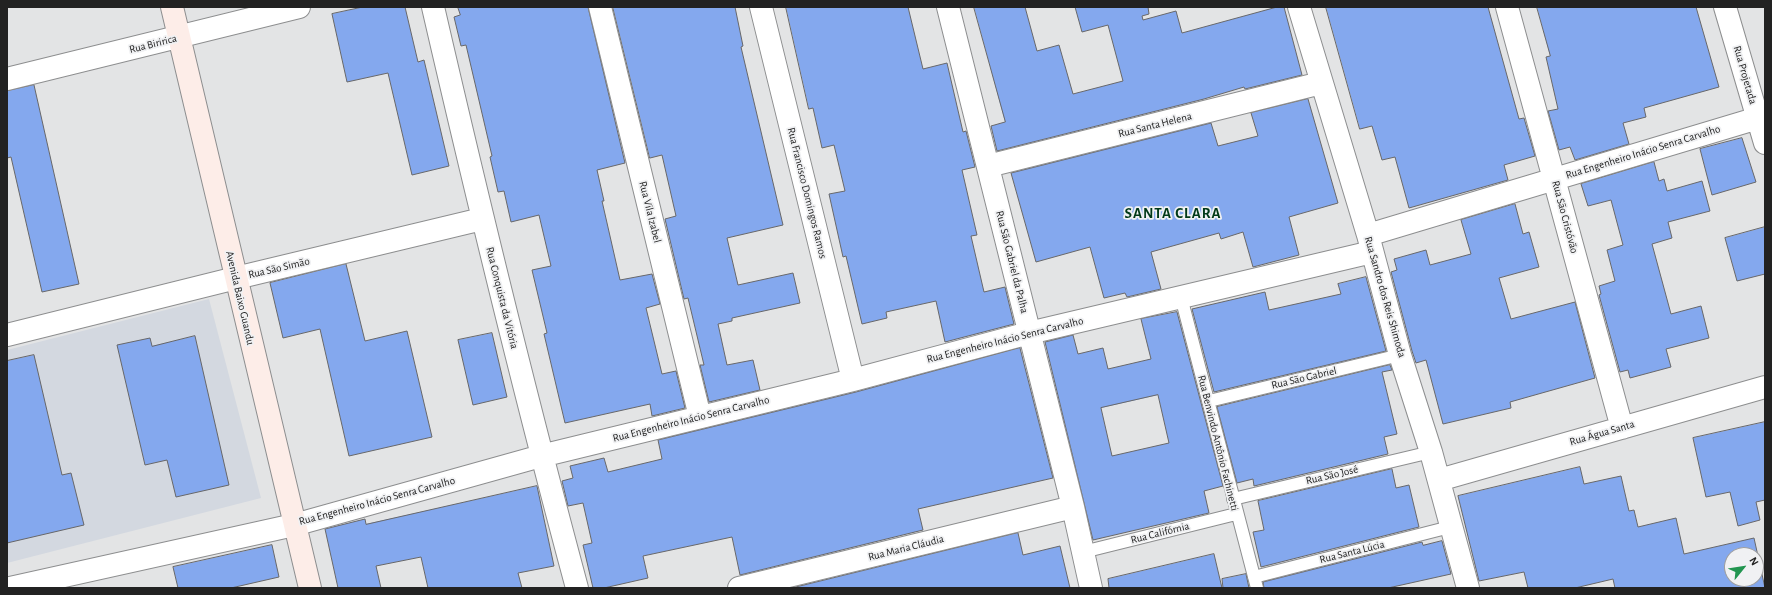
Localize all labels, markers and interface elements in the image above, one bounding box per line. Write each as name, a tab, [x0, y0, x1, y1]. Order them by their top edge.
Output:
street label: Rua Biririca	[128, 32, 178, 56]
street label: Rua Projetada	[1730, 44, 1760, 106]
street label: Rua Santa Helena	[1117, 109, 1193, 141]
street label: Rua Engenheiro Inácio Senra Carvalho	[1564, 122, 1722, 182]
street label: Rua Francisco Domingos Ramos	[784, 126, 830, 260]
street label: Rua São Cristóvão	[1549, 179, 1581, 255]
street label: Rua Vila Izabel	[636, 180, 664, 244]
district label: SANTA CLARA	[1125, 204, 1221, 222]
street label: Rua São Gabriel da Palha	[993, 209, 1031, 315]
street label: Rua Sandro dos Reis Shimoda	[1361, 235, 1409, 359]
street label: Rua Conquista da Vitória	[483, 246, 521, 350]
street label: Avenida Baixo Guandu	[223, 250, 257, 346]
street label: Rua São Simão	[247, 255, 311, 281]
street label: Rua Engenheiro Inácio Senra Carvalho	[925, 314, 1085, 366]
street label: Rua São Gabriel	[1270, 364, 1338, 392]
street label: Rua Benvindo Antônio Fachinetti	[1195, 374, 1241, 512]
street label: Rua Engenheiro Inácio Senra Carvalho	[611, 393, 771, 445]
street label: Rua Água Santa	[1568, 417, 1636, 449]
street label: Rua São José	[1305, 463, 1359, 487]
street label: Rua Engenheiro Inácio Senra Carvalho	[298, 474, 456, 528]
street label: Rua Califórnia	[1129, 519, 1191, 547]
street label: Rua Maria Cláudia	[867, 532, 945, 564]
street label: Rua Santa Lúcia	[1318, 538, 1386, 566]
north arrow	[1724, 547, 1764, 587]
text: N	[1747, 555, 1761, 567]

